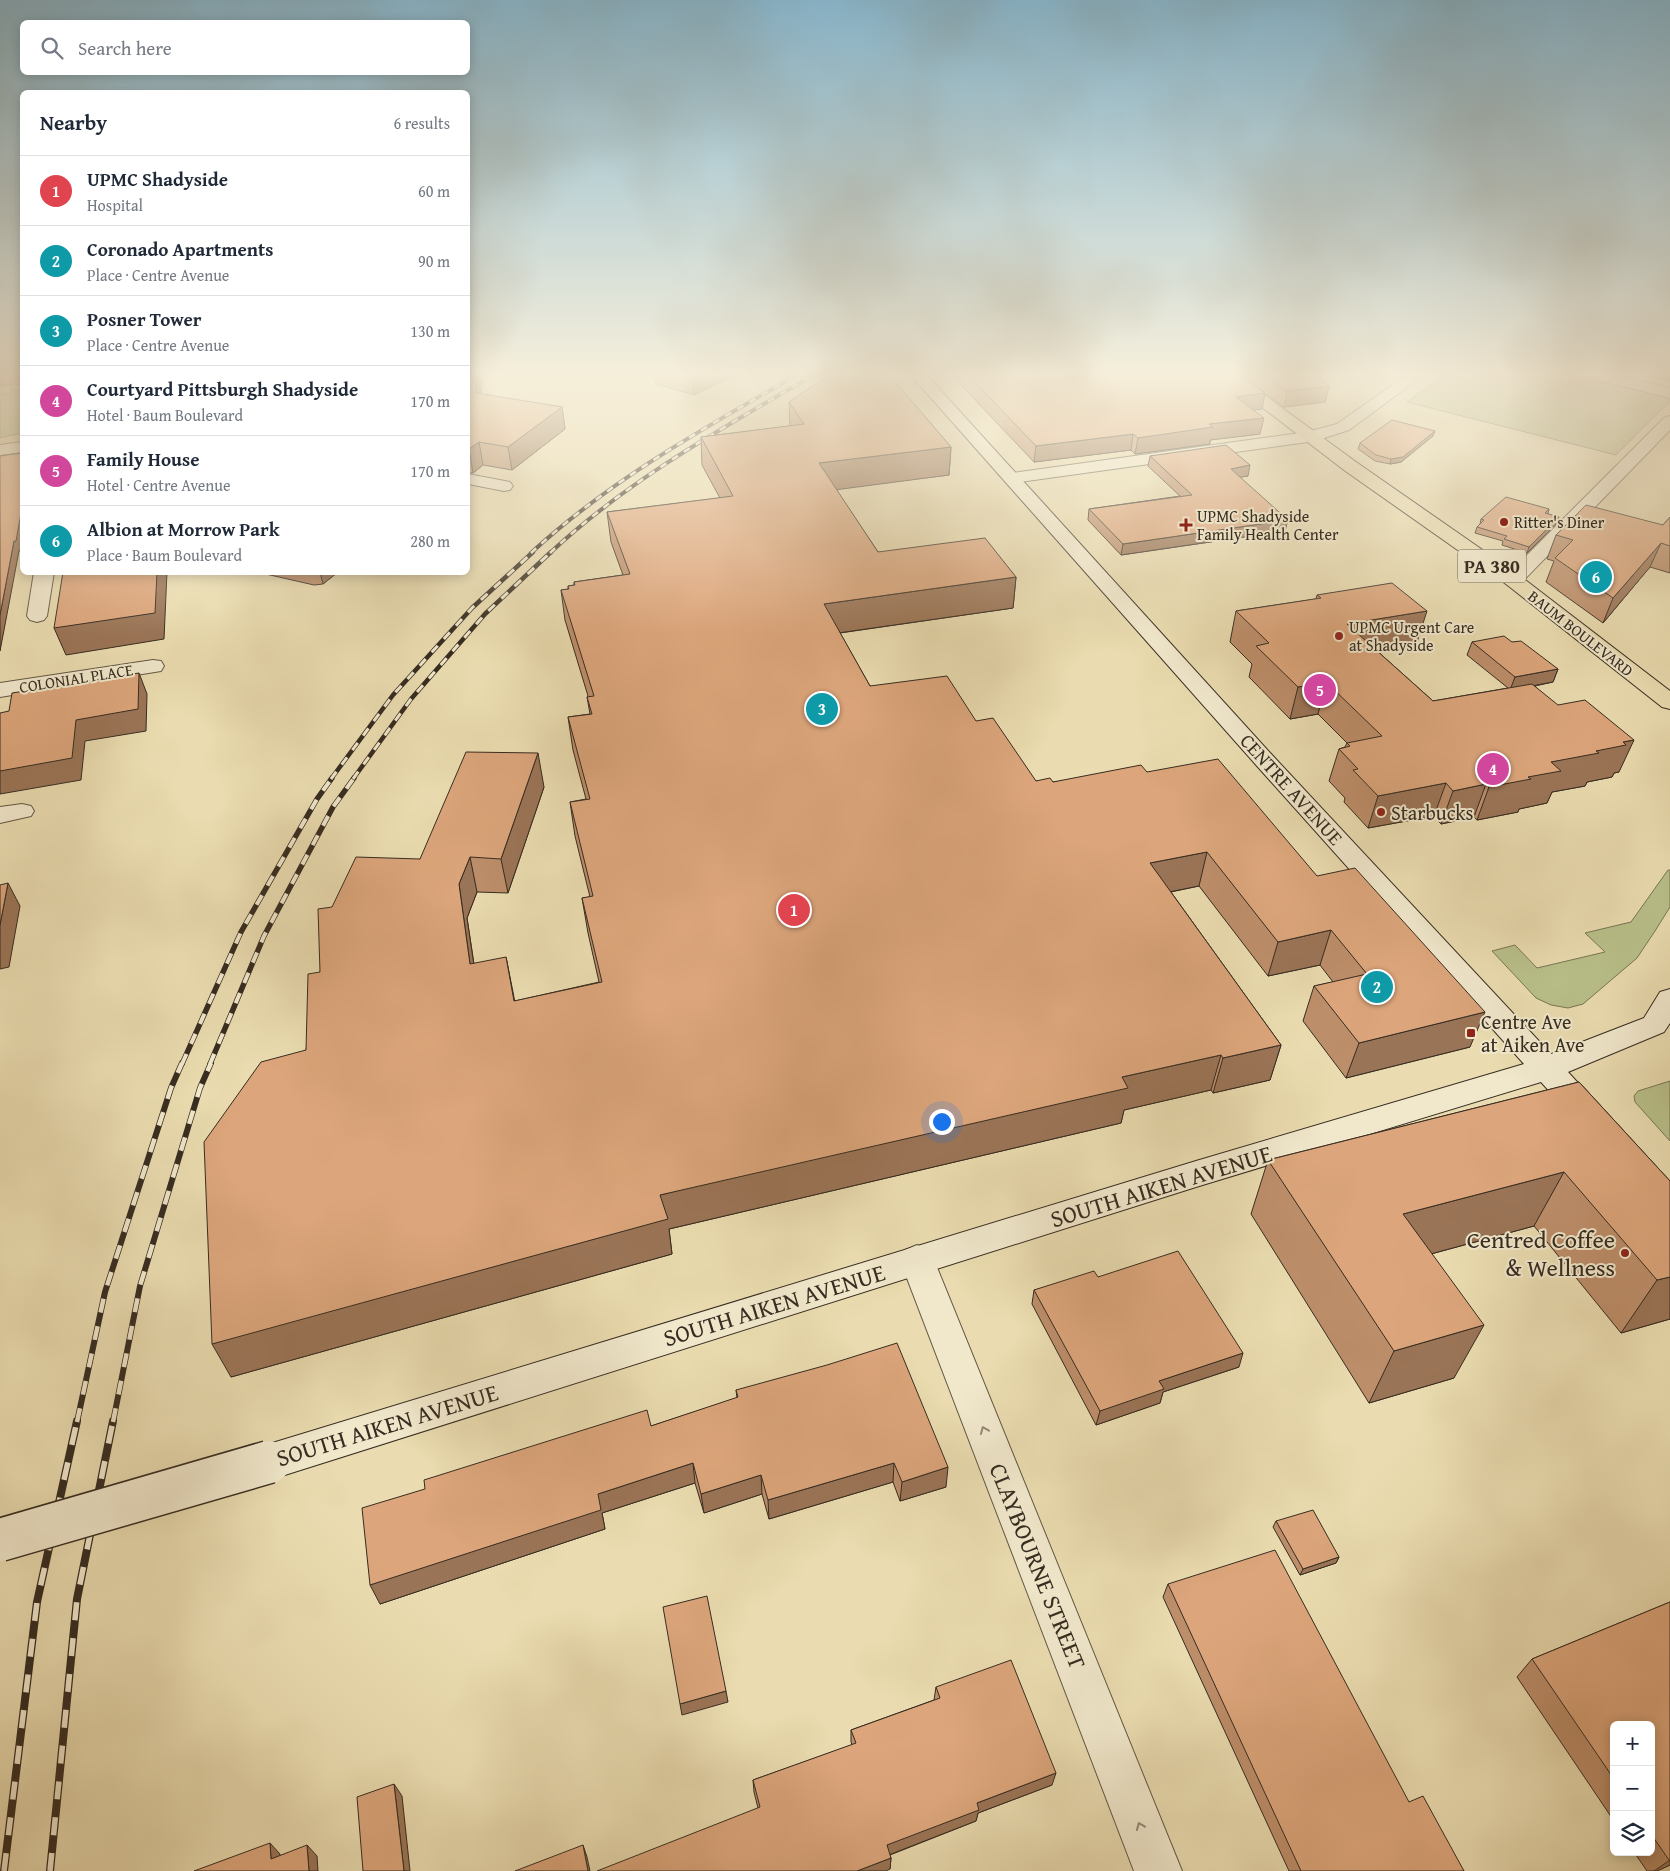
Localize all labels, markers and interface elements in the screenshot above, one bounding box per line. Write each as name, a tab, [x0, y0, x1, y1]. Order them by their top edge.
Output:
search box	[20, 20, 470, 75]
icon: search	[38, 34, 66, 62]
text: Search here	[78, 34, 172, 62]
text: Nearby	[40, 107, 107, 138]
text: 6 results	[393, 111, 450, 135]
text: UPMC Shadyside	[87, 165, 228, 193]
text: 1	[52, 179, 60, 203]
text: 60 m	[418, 179, 450, 203]
text: Hospital	[87, 193, 143, 217]
text: Coronado Apartments	[87, 235, 273, 263]
text: 2	[52, 249, 60, 273]
text: 90 m	[418, 249, 450, 273]
text: Place · Centre Avenue	[87, 263, 229, 287]
text: Posner Tower	[87, 305, 201, 333]
text: 3	[52, 319, 60, 343]
text: 130 m	[410, 319, 450, 343]
text: Place · Centre Avenue	[87, 333, 229, 357]
text: Courtyard Pittsburgh Shadyside	[87, 375, 358, 403]
text: 4	[52, 389, 60, 413]
text: 170 m	[410, 389, 450, 413]
text: Hotel · Baum Boulevard	[87, 403, 243, 427]
text: Family House	[87, 445, 200, 473]
text: 5	[52, 459, 60, 483]
text: 170 m	[410, 459, 450, 483]
text: Hotel · Centre Avenue	[87, 473, 231, 497]
place label: UPMC Shadyside Family Health Center	[1197, 504, 1339, 546]
place label: Ritter's Diner	[1514, 510, 1605, 534]
text: Albion at Morrow Park	[87, 515, 280, 543]
marker: Ritter's Diner	[1498, 516, 1510, 528]
marker: UPMC Shadyside Family Health Center	[1179, 518, 1193, 532]
text: 6	[52, 529, 60, 553]
text: 280 m	[410, 529, 450, 553]
text: Place · Baum Boulevard	[87, 543, 242, 567]
road number: PA 380	[1458, 550, 1526, 582]
pin: 6	[1580, 558, 1612, 596]
street label: BAUM BOULEVARD	[1523, 584, 1639, 682]
place label: UPMC Urgent Care at Shadyside	[1349, 615, 1474, 657]
marker: UPMC Urgent Care at Shadyside	[1333, 630, 1345, 642]
street label: COLONIAL PLACE	[17, 657, 135, 699]
pin: 5	[1304, 671, 1336, 709]
pin: 3	[806, 690, 838, 728]
street label: CENTRE AVENUE	[1234, 727, 1350, 851]
pin: 4	[1477, 750, 1509, 788]
place label: Starbucks	[1391, 798, 1473, 827]
marker: Starbucks	[1375, 806, 1387, 818]
pin: 1	[778, 891, 810, 929]
pin: 2	[1361, 968, 1393, 1006]
place label: Centre Ave at Aiken Ave	[1481, 1007, 1584, 1059]
marker: Centre Ave at Aiken Ave	[1465, 1027, 1477, 1039]
your location	[929, 1109, 955, 1135]
street label: SOUTH AIKEN AVENUE	[1046, 1136, 1276, 1236]
place label: Centred Coffee & Wellness	[1467, 1222, 1615, 1285]
marker: Centred Coffee & Wellness	[1619, 1247, 1631, 1259]
street label: SOUTH AIKEN AVENUE	[659, 1255, 889, 1355]
street label: SOUTH AIKEN AVENUE	[272, 1375, 502, 1475]
one-way arrow	[980, 1427, 990, 1435]
street label: CLAYBOURNE STREET	[981, 1458, 1095, 1674]
map controls	[1610, 1721, 1655, 1856]
button: +	[1610, 1721, 1655, 1766]
button: −	[1610, 1766, 1655, 1811]
button: layers	[1610, 1811, 1655, 1856]
one-way arrow	[1136, 1822, 1147, 1831]

